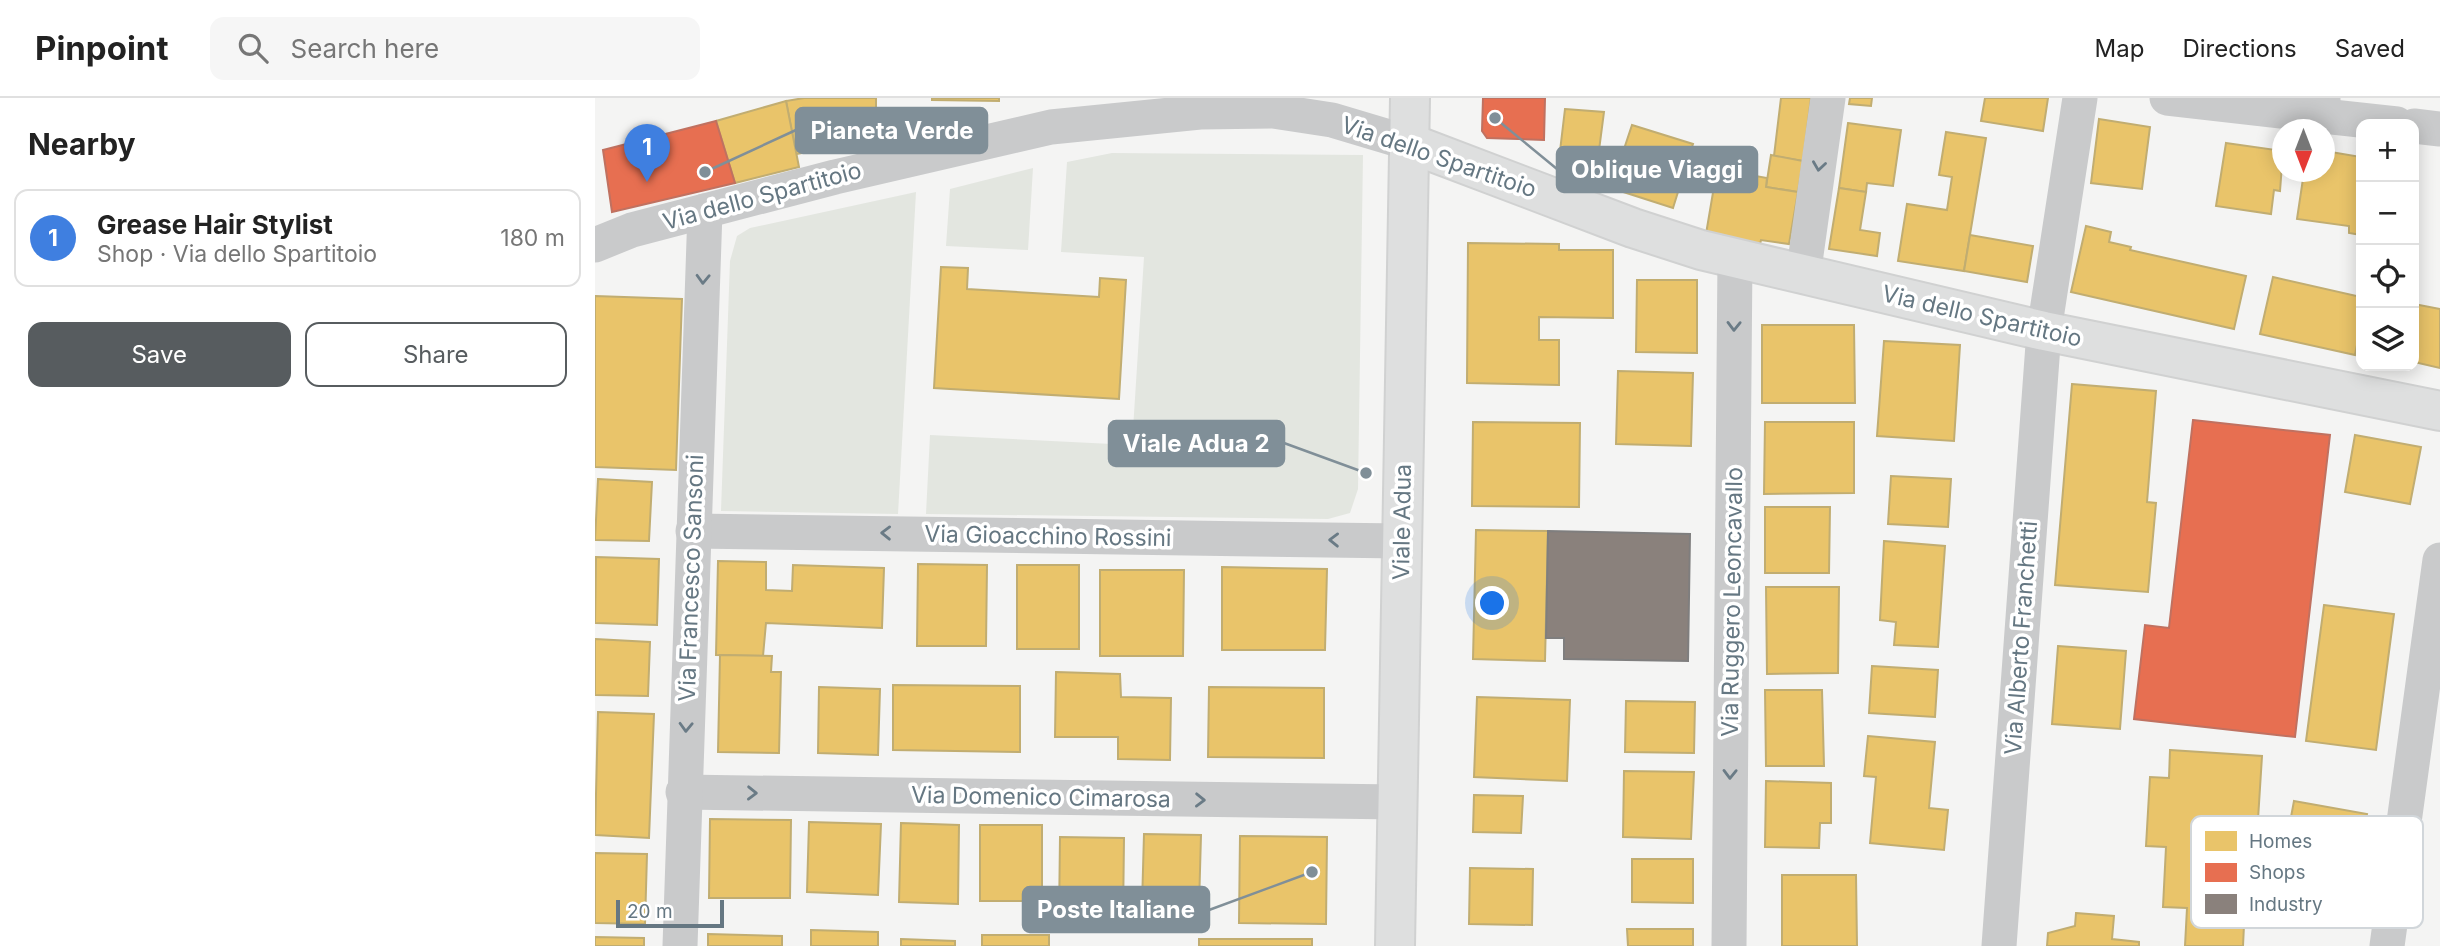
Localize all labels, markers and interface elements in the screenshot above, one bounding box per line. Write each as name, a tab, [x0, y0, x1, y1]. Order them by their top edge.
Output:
search box	[210, 17, 700, 80]
text: Pinpoint	[35, 28, 168, 68]
icon: search	[234, 29, 272, 67]
text: Search here	[290, 33, 439, 64]
text: Map	[2095, 34, 2144, 63]
text: Directions	[2182, 34, 2297, 63]
text: Saved	[2335, 34, 2405, 63]
callout: Pianeta Verde	[796, 108, 987, 153]
street label: Via dello Spartitoio	[1338, 111, 1540, 203]
text: Pianeta Verde	[810, 116, 974, 145]
north arrow	[2272, 119, 2335, 182]
map controls	[2356, 119, 2419, 371]
button: +	[2356, 119, 2419, 182]
pin: 1	[624, 124, 670, 182]
text: Nearby	[28, 126, 136, 162]
callout: Oblique Viaggi	[1557, 147, 1757, 192]
text: Oblique Viaggi	[1571, 155, 1743, 184]
street label: Via dello Spartitoio	[660, 156, 864, 236]
one-way arrow	[1811, 160, 1826, 171]
button: −	[2356, 182, 2419, 245]
text: Grease Hair Stylist	[97, 209, 333, 240]
text: 1	[48, 224, 58, 252]
text: 180 m	[500, 224, 565, 252]
text: Shop · Via dello Spartitoio	[97, 240, 377, 268]
button: locate	[2356, 245, 2419, 308]
one-way arrow	[695, 274, 710, 285]
street label: Via dello Spartitoio	[1879, 279, 2085, 353]
button: layers	[2356, 308, 2419, 371]
one-way arrow	[1727, 321, 1742, 332]
button: Save	[28, 322, 291, 387]
button: Share	[305, 322, 567, 387]
callout: Viale Adua 2	[1109, 421, 1284, 466]
text: Viale Adua 2	[1122, 429, 1270, 458]
street label: Via Francesco Sansoni	[673, 454, 709, 702]
street label: Viale Adua	[1387, 464, 1417, 580]
street label: Via Ruggero Leoncavallo	[1716, 467, 1748, 737]
street label: Via Gioacchino Rossini	[924, 520, 1172, 552]
street label: Via Alberto Franchetti	[1999, 520, 2043, 756]
one-way arrow	[880, 525, 891, 541]
one-way arrow	[1328, 533, 1339, 548]
your location	[1475, 586, 1509, 620]
one-way arrow	[678, 722, 693, 733]
one-way arrow	[1722, 770, 1738, 780]
street label: Via Domenico Cimarosa	[911, 781, 1171, 813]
one-way arrow	[747, 785, 757, 801]
one-way arrow	[1194, 792, 1205, 807]
legend	[2191, 816, 2423, 928]
text: Homes	[2249, 830, 2312, 853]
text: Shops	[2249, 861, 2305, 884]
callout: Poste Italiane	[1023, 887, 1209, 932]
text: Industry	[2249, 893, 2323, 916]
text: Poste Italiane	[1037, 895, 1195, 924]
scale bar	[616, 897, 725, 929]
text: 20 m	[627, 900, 673, 923]

